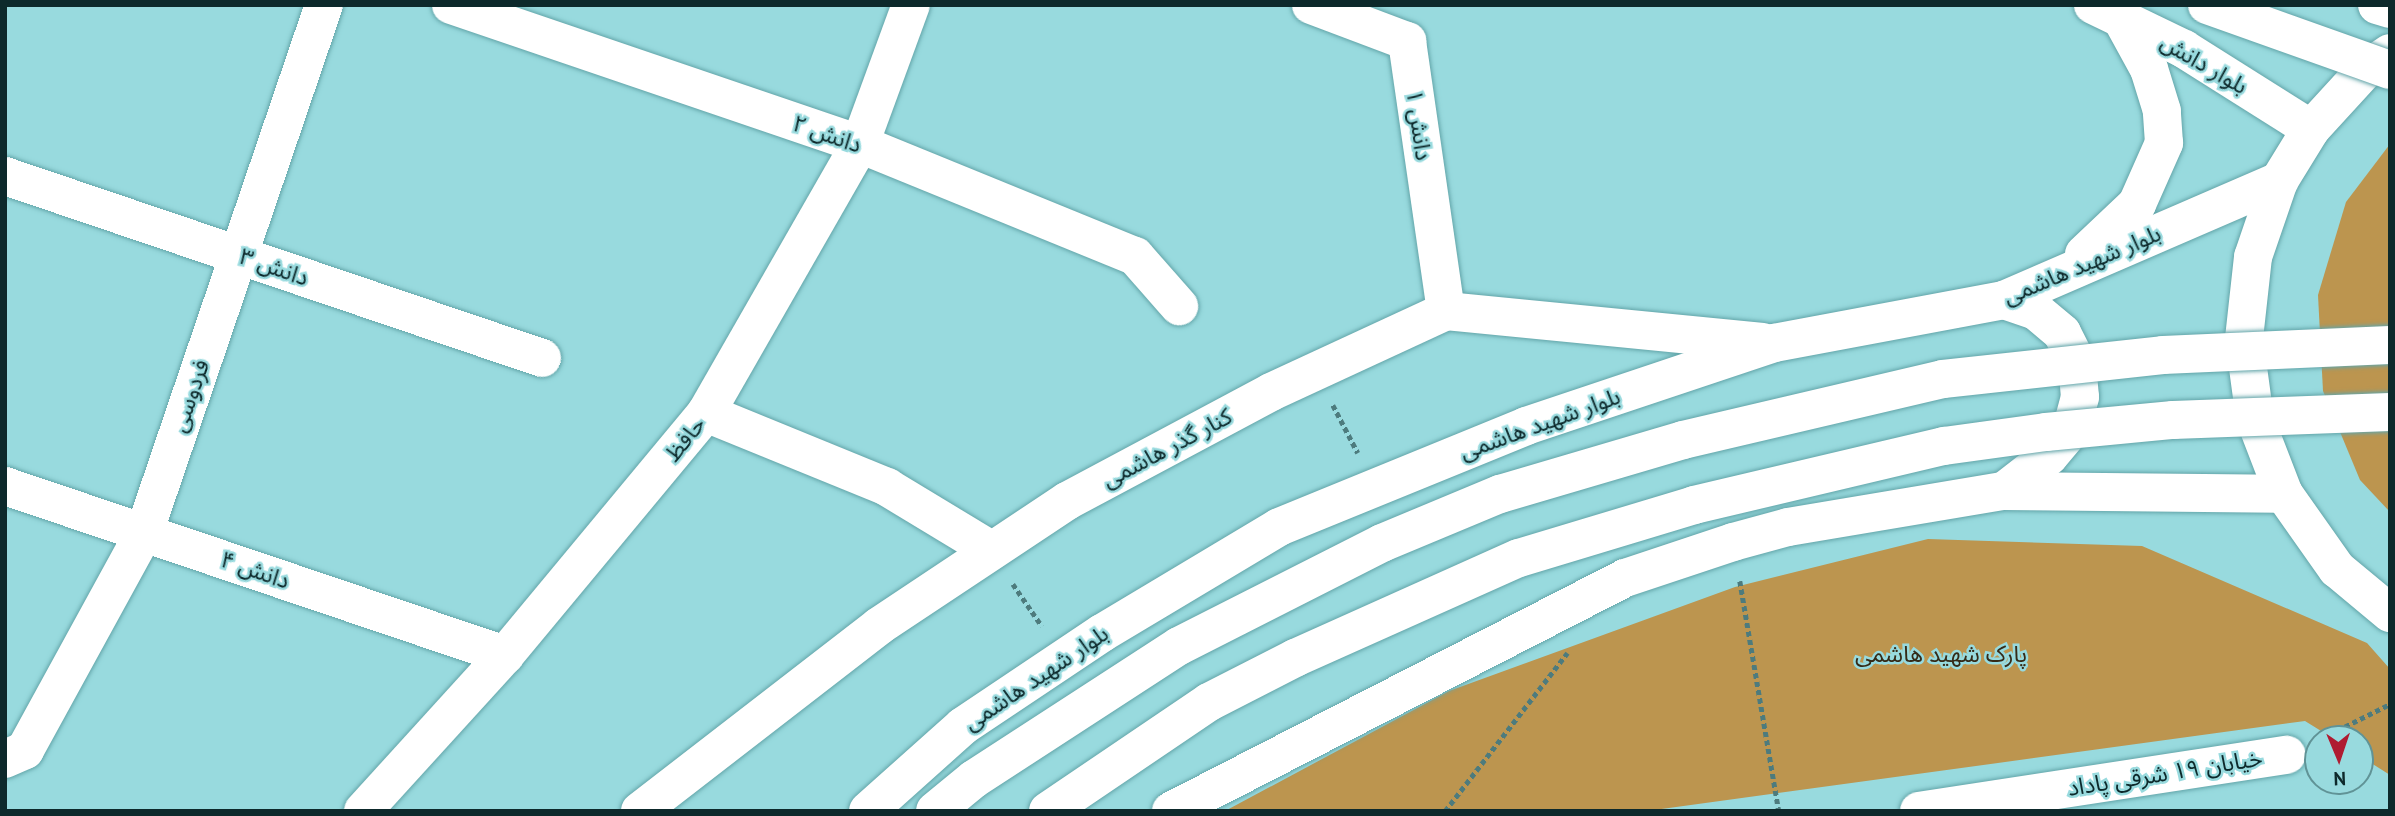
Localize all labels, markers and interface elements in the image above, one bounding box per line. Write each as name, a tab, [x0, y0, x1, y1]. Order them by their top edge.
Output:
street label: بلوار دانش	[2156, 28, 2252, 100]
street label: دانش ۱	[1400, 88, 1438, 162]
street label: دانش ۲	[789, 109, 865, 159]
street label: بلوار شهید هاشمی	[1999, 219, 2165, 311]
street label: دانش ۳	[236, 242, 312, 292]
street label: فردوسی	[165, 356, 215, 436]
street label: بلوار شهید هاشمی	[1456, 382, 1624, 466]
street label: کنار گذر هاشمی	[1097, 402, 1237, 494]
street label: حافظ	[659, 411, 711, 467]
street label: دانش ۴	[217, 545, 293, 595]
street label: بلوار شهید هاشمی	[958, 619, 1114, 737]
park label: پارک شهید هاشمی	[1855, 640, 2027, 668]
north arrow	[2304, 725, 2374, 795]
street label: خیابان ۱۹ شرقی پاداد	[2066, 744, 2264, 802]
text: N	[2333, 767, 2346, 791]

